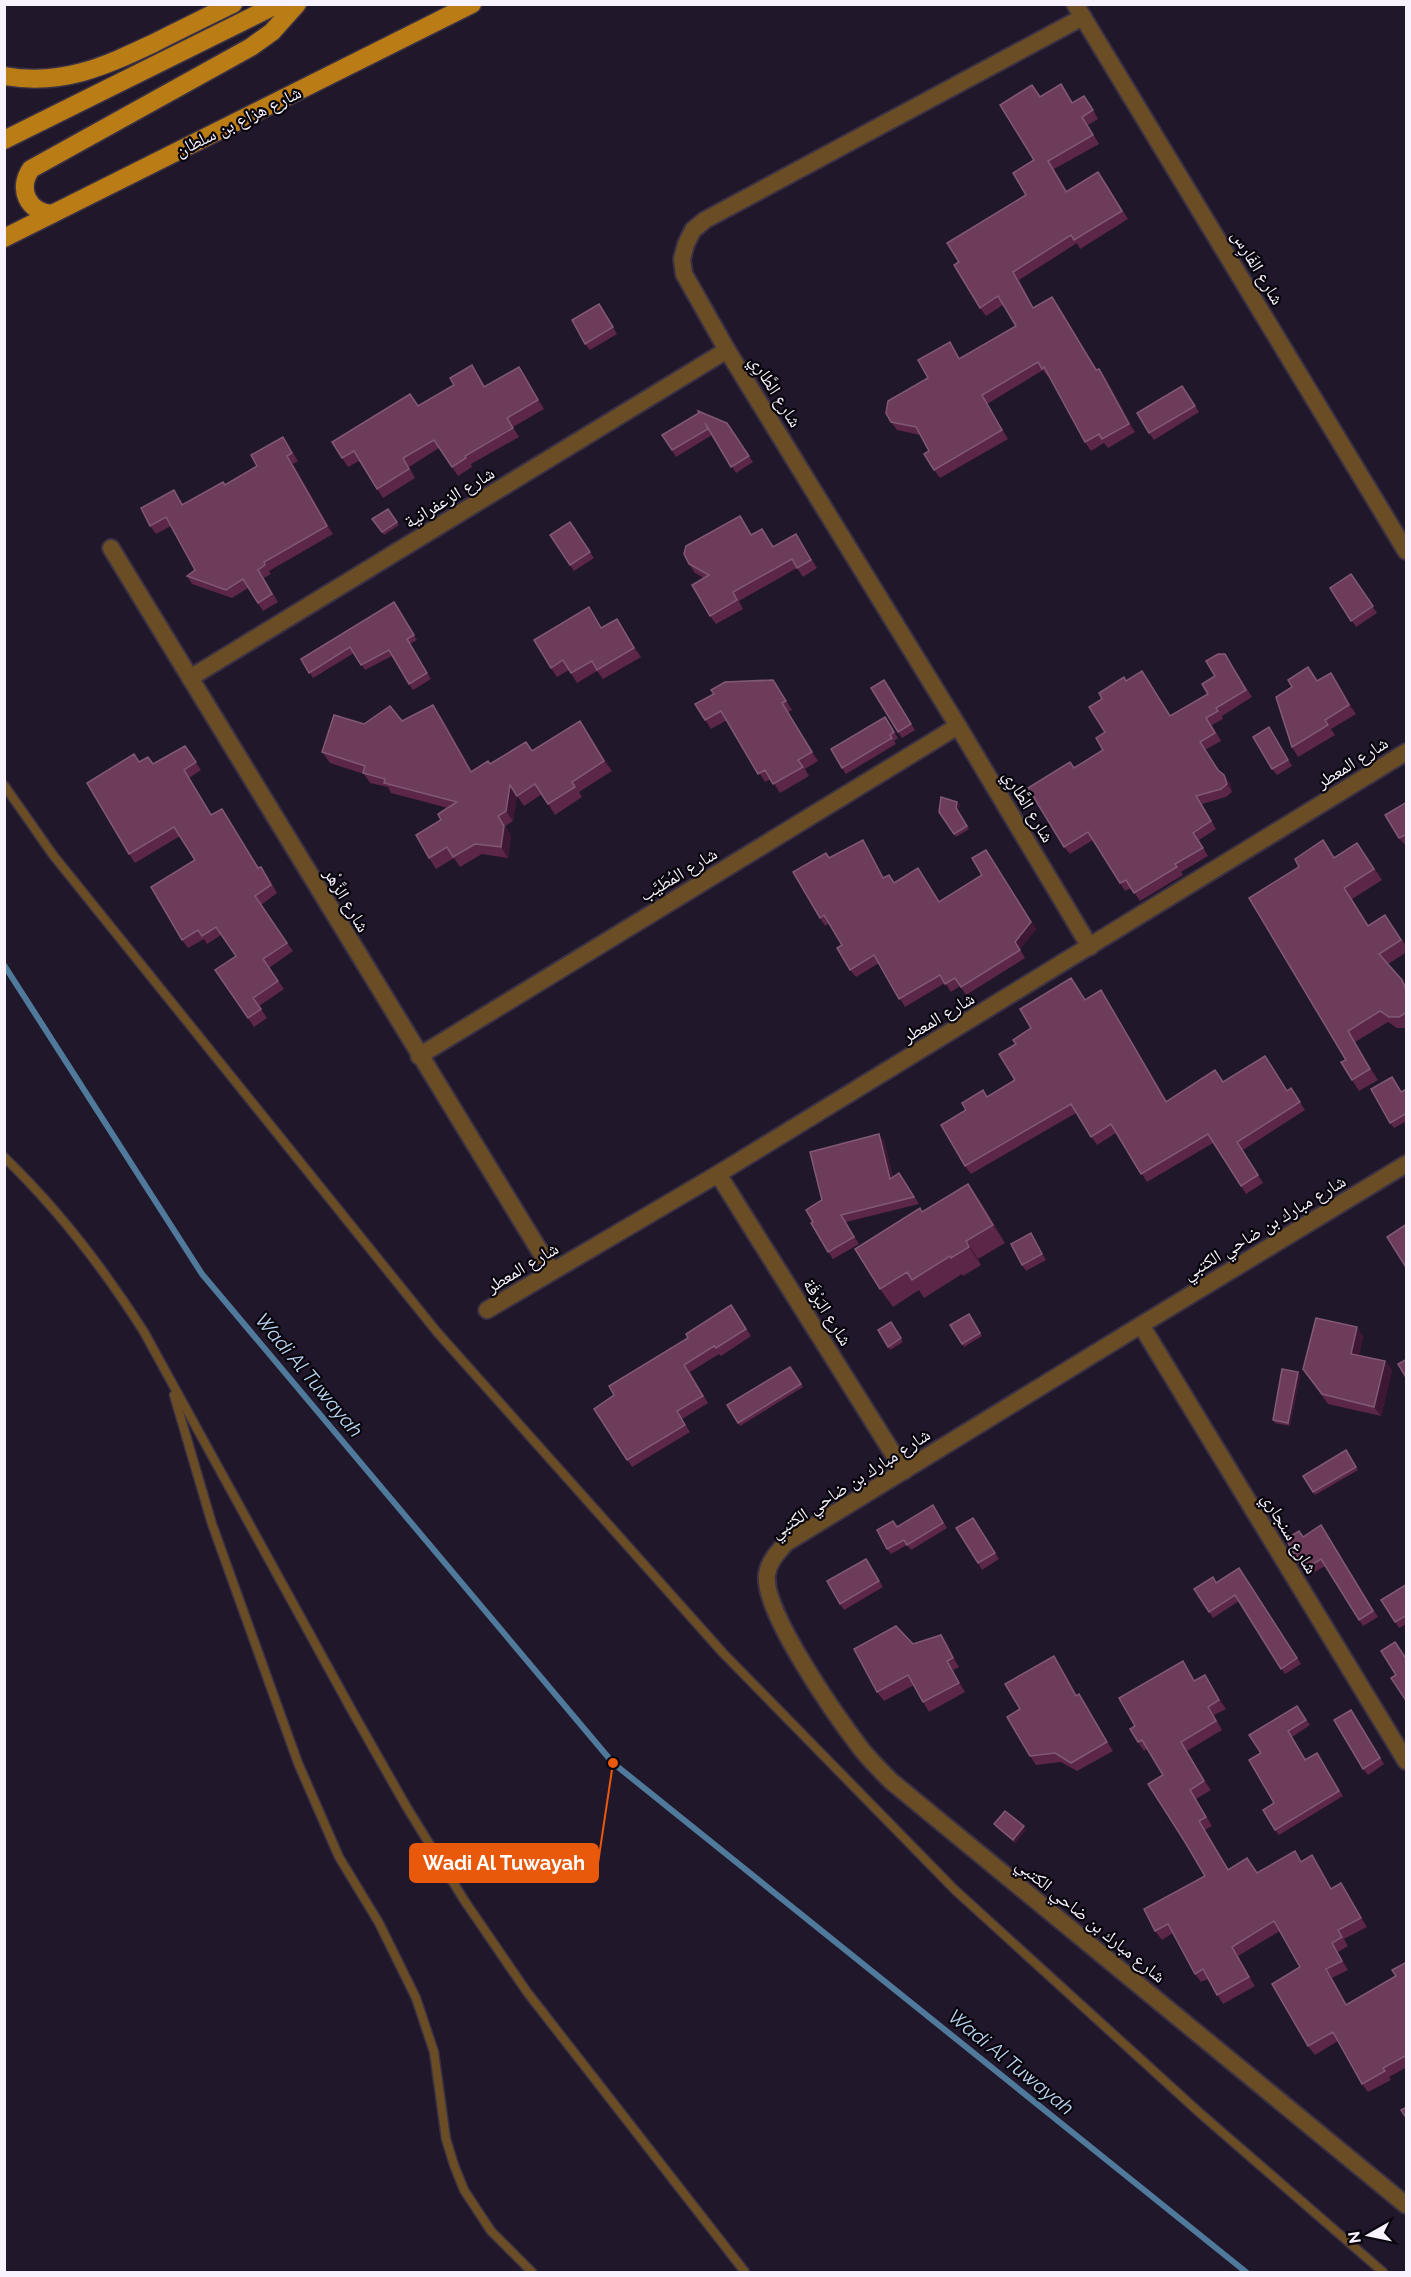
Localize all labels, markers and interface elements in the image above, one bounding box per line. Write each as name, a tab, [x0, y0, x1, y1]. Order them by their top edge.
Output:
street label: شارع هزاع بن سلطان	[172, 81, 305, 162]
street label: شارع الفَارِس	[1225, 226, 1289, 310]
street label: شارع الطَّارِي	[742, 351, 806, 433]
street label: شارع الزعفرانية	[400, 462, 498, 533]
street label: شارع المعطر	[1312, 732, 1392, 794]
street label: شارع الطَّارِي	[995, 766, 1059, 848]
street label: شارع المُطَيَّب	[635, 843, 721, 906]
street label: شارع الزَّهْر	[318, 863, 374, 936]
street label: شارع المعطر	[897, 987, 978, 1048]
street label: شارع مبارك بن ضاحي الكتبي	[1179, 1170, 1351, 1288]
street label: شارع المعطر	[481, 1237, 562, 1298]
street label: شارع البَرْقَة	[798, 1275, 857, 1350]
water label: Wadi Al Tuwayah	[250, 1308, 368, 1442]
street label: شارع مبارك بن ضاحي الكتبي	[766, 1424, 936, 1546]
street label: شارع سنجاري	[1254, 1489, 1322, 1580]
callout: Wadi Al Tuwayah	[410, 1844, 598, 1882]
text: Wadi Al Tuwayah	[423, 1851, 585, 1875]
street label: شارع مبارك بن ضاحي الكتبي	[1009, 1853, 1170, 1990]
water label: Wadi Al Tuwayah	[943, 2004, 1079, 2120]
north arrow	[1339, 2205, 1399, 2265]
text: N	[1344, 2230, 1365, 2245]

